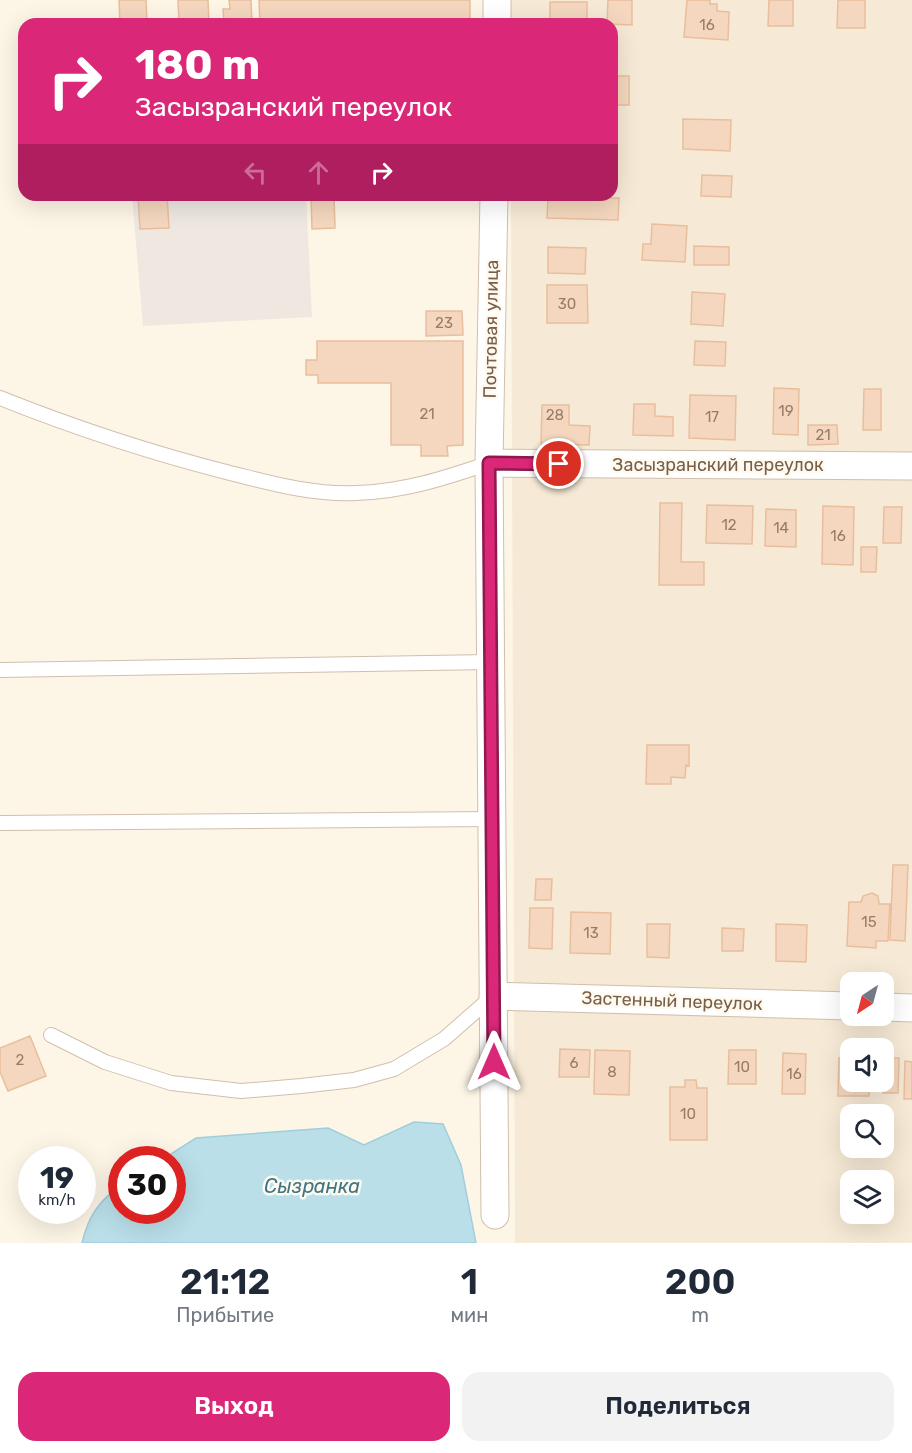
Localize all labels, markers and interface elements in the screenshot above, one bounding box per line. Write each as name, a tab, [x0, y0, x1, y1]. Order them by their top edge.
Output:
house number: 16	[699, 16, 715, 34]
text: 180 m	[135, 40, 260, 90]
icon: right	[36, 42, 114, 120]
text: Засызранский переулок	[135, 91, 452, 123]
icon: left	[239, 156, 272, 189]
icon: ahead	[302, 156, 335, 189]
icon: right	[365, 156, 398, 189]
street label: Почтовая улица	[479, 259, 503, 399]
house number: 30	[558, 295, 576, 313]
house number: 23	[435, 314, 453, 332]
house number: 19	[778, 402, 794, 420]
house number: 21	[419, 405, 435, 423]
house number: 28	[546, 406, 564, 424]
house number: 17	[705, 408, 719, 426]
house number: 21	[815, 426, 831, 444]
pin	[533, 438, 584, 489]
icon: arrive	[542, 447, 575, 480]
street label: Засызранский переулок	[612, 454, 824, 476]
house number: 12	[721, 516, 737, 534]
house number: 14	[773, 519, 789, 537]
house number: 16	[830, 527, 846, 545]
house number: 15	[861, 913, 877, 931]
house number: 13	[583, 924, 599, 942]
north arrow	[840, 972, 894, 1026]
map controls	[840, 972, 894, 1224]
street label: Застенный переулок	[581, 987, 763, 1015]
position arrow	[462, 1030, 526, 1094]
button: sound	[840, 1038, 894, 1092]
house number: 2	[16, 1051, 25, 1069]
house number: 6	[569, 1054, 579, 1072]
house number: 10	[734, 1058, 750, 1076]
house number: 8	[607, 1063, 617, 1081]
house number: 16	[786, 1065, 802, 1083]
button: search	[840, 1104, 894, 1158]
house number: 10	[680, 1105, 696, 1123]
speed limit sign: 30	[108, 1146, 186, 1224]
text: 19	[40, 1160, 74, 1196]
button: layers	[840, 1170, 894, 1224]
water label: Сызранка	[264, 1174, 360, 1198]
text: km/h	[38, 1191, 76, 1209]
text: 21:12	[180, 1260, 270, 1303]
text: 1	[461, 1260, 478, 1303]
text: 200	[665, 1260, 736, 1303]
text: Прибытие	[176, 1303, 274, 1327]
text: мин	[450, 1303, 488, 1327]
text: m	[691, 1303, 709, 1327]
button: Выход	[18, 1372, 450, 1441]
button: Поделиться	[462, 1372, 894, 1441]

